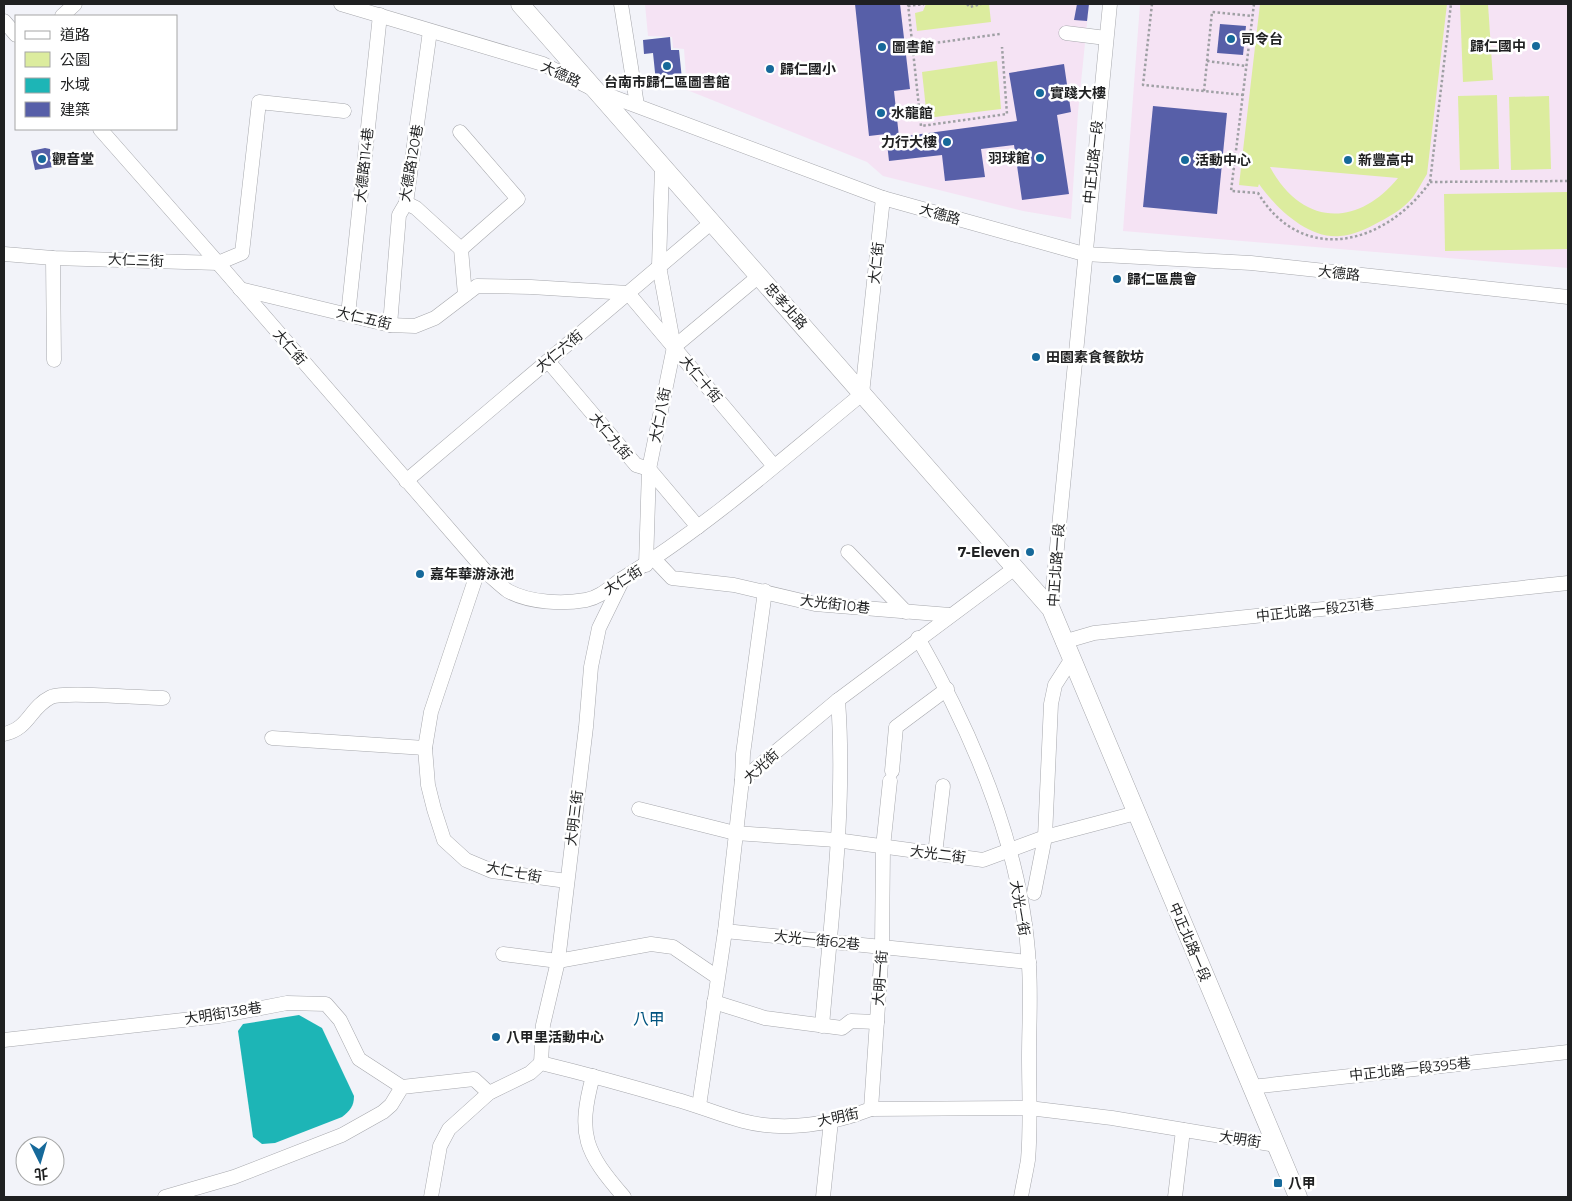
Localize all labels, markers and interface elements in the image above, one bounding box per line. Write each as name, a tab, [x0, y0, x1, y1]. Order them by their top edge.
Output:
legend	[15, 15, 178, 130]
text: 道路	[60, 25, 90, 44]
place label: 司令台	[1241, 30, 1283, 48]
marker: 司令台	[1225, 33, 1237, 45]
place label: 歸仁國中	[1470, 37, 1526, 55]
place label: 圖書館	[892, 38, 934, 56]
marker: 歸仁國中	[1530, 40, 1542, 52]
marker: 圖書館	[876, 41, 888, 53]
text: 公園	[60, 50, 90, 69]
street label: 大德路	[538, 57, 584, 91]
marker: 台南市歸仁區圖書館	[661, 60, 673, 72]
place label: 歸仁國小	[780, 60, 836, 78]
marker: 歸仁國小	[764, 63, 776, 75]
place label: 台南市歸仁區圖書館	[604, 73, 730, 91]
text: 水域	[60, 75, 90, 94]
place label: 實踐大樓	[1050, 84, 1106, 102]
marker: 實踐大樓	[1034, 87, 1046, 99]
text: 建築	[60, 100, 90, 119]
place label: 水龍館	[891, 104, 933, 122]
marker: 水龍館	[875, 107, 887, 119]
street label: 中正北路一段	[1080, 119, 1106, 205]
street label: 大德路120巷	[395, 123, 427, 203]
street label: 大德路114巷	[351, 127, 377, 203]
place label: 力行大樓	[881, 133, 937, 151]
marker: 力行大樓	[941, 136, 953, 148]
place label: 羽球館	[988, 149, 1030, 167]
place label: 觀音堂	[52, 150, 94, 168]
place label: 活動中心	[1195, 151, 1251, 169]
place label: 新豐高中	[1358, 151, 1414, 169]
marker: 羽球館	[1034, 152, 1046, 164]
marker: 觀音堂	[36, 153, 48, 165]
marker: 活動中心	[1179, 154, 1191, 166]
marker: 新豐高中	[1342, 154, 1354, 166]
street label: 大德路	[917, 200, 963, 228]
street label: 大仁街	[865, 241, 887, 285]
street label: 大仁三街	[108, 250, 164, 270]
street label: 大德路	[1317, 262, 1361, 284]
place label: 歸仁區農會	[1127, 270, 1197, 288]
marker: 歸仁區農會	[1111, 273, 1123, 285]
street label: 忠孝北路	[761, 279, 811, 333]
street label: 大仁五街	[335, 303, 393, 333]
street label: 大仁街	[269, 325, 311, 369]
street label: 大仁六街	[532, 326, 586, 376]
place label: 田園素食餐飲坊	[1046, 348, 1144, 366]
marker: 田園素食餐飲坊	[1030, 351, 1042, 363]
street label: 大仁十街	[676, 352, 726, 406]
street label: 大仁八街	[646, 386, 674, 444]
street label: 大仁九街	[586, 409, 636, 463]
street label: 中正北路一段	[1044, 522, 1068, 608]
place label: 7-Eleven	[958, 543, 1020, 561]
marker: 7-Eleven	[1024, 546, 1036, 558]
street label: 大仁街	[600, 561, 646, 599]
place label: 嘉年華游泳池	[430, 565, 514, 583]
marker: 嘉年華游泳池	[414, 568, 426, 580]
street label: 大光街10巷	[799, 591, 871, 617]
street label: 中正北路一段231巷	[1255, 595, 1375, 625]
street label: 大光街	[740, 745, 782, 787]
street label: 大明三街	[562, 789, 586, 847]
street label: 大光二街	[909, 842, 967, 866]
street label: 大仁七街	[485, 858, 543, 886]
street label: 大光一街	[1006, 879, 1034, 937]
street label: 中正北路一段	[1165, 900, 1215, 984]
street label: 大光一街62巷	[773, 927, 861, 953]
street label: 大明一街	[869, 949, 891, 1007]
street label: 大明街138巷	[183, 998, 263, 1028]
district label: 八甲	[633, 1010, 665, 1029]
place label: 八甲里活動中心	[506, 1028, 604, 1046]
marker: 八甲里活動中心	[490, 1031, 502, 1043]
street label: 中正北路一段395巷	[1348, 1054, 1472, 1084]
street label: 大明街	[816, 1104, 860, 1130]
street label: 大明街	[1218, 1127, 1262, 1151]
north arrow	[15, 1136, 65, 1186]
text: 北	[33, 1164, 49, 1184]
place label: 八甲	[1288, 1174, 1316, 1192]
marker: 八甲	[1272, 1177, 1284, 1189]

